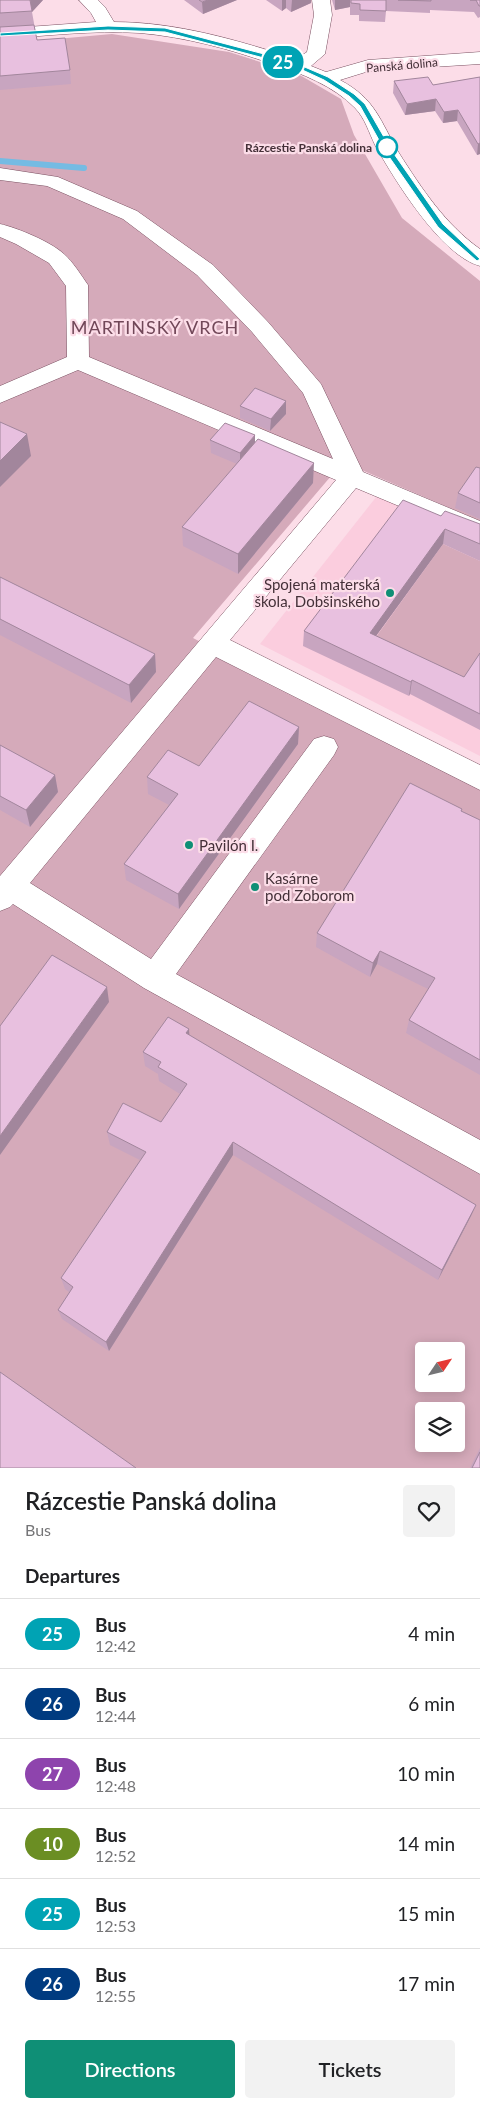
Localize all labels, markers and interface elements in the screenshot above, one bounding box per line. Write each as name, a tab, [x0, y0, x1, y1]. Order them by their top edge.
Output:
line badge: 25	[260, 46, 306, 78]
text: 25	[273, 51, 293, 73]
street label: Panská dolina	[366, 54, 438, 76]
marker: Rázcestie Panská dolina	[376, 136, 398, 158]
place label: Rázcestie Panská dolina	[245, 140, 372, 155]
district label: MARTINSKÝ VRCH	[71, 316, 239, 338]
place label: Spojená materská škola, Dobšinského	[254, 575, 380, 610]
marker: Spojená materská škola, Dobšinského	[384, 587, 396, 599]
place label: Pavilón I.	[199, 836, 258, 854]
marker: Pavilón I.	[183, 839, 195, 851]
place label: Kasárne pod Zoborom	[265, 869, 354, 904]
marker: Kasárne pod Zoborom	[249, 881, 261, 893]
north arrow	[415, 1342, 465, 1392]
map controls	[415, 1342, 465, 1452]
button: layers	[415, 1402, 465, 1452]
button: heart	[403, 1485, 455, 1537]
text: Rázcestie Panská dolina	[25, 1486, 277, 1515]
text: Bus	[25, 1520, 51, 1539]
text: Departures	[25, 1564, 120, 1587]
text: Bus	[95, 1613, 126, 1636]
text: 4 min	[408, 1622, 455, 1645]
text: 25	[42, 1623, 63, 1645]
text: 12:42	[95, 1636, 136, 1655]
text: Bus	[95, 1683, 126, 1706]
text: 6 min	[408, 1692, 455, 1715]
text: 26	[42, 1693, 63, 1715]
text: 12:44	[95, 1706, 136, 1725]
text: Bus	[95, 1753, 126, 1776]
text: 10 min	[397, 1762, 455, 1785]
text: 27	[42, 1763, 63, 1785]
text: 12:48	[95, 1776, 136, 1795]
text: Bus	[95, 1823, 126, 1846]
text: 14 min	[397, 1832, 455, 1855]
text: 10	[42, 1833, 63, 1855]
text: 12:52	[95, 1846, 136, 1865]
text: Bus	[95, 1893, 126, 1916]
text: 15 min	[397, 1902, 455, 1925]
text: 25	[42, 1903, 63, 1925]
text: 12:53	[95, 1916, 136, 1935]
text: Bus	[95, 1963, 126, 1986]
text: 17 min	[397, 1972, 455, 1995]
text: 26	[42, 1973, 63, 1995]
text: 12:55	[95, 1986, 136, 2005]
button: Directions	[25, 2040, 235, 2098]
button: Tickets	[245, 2040, 455, 2098]

